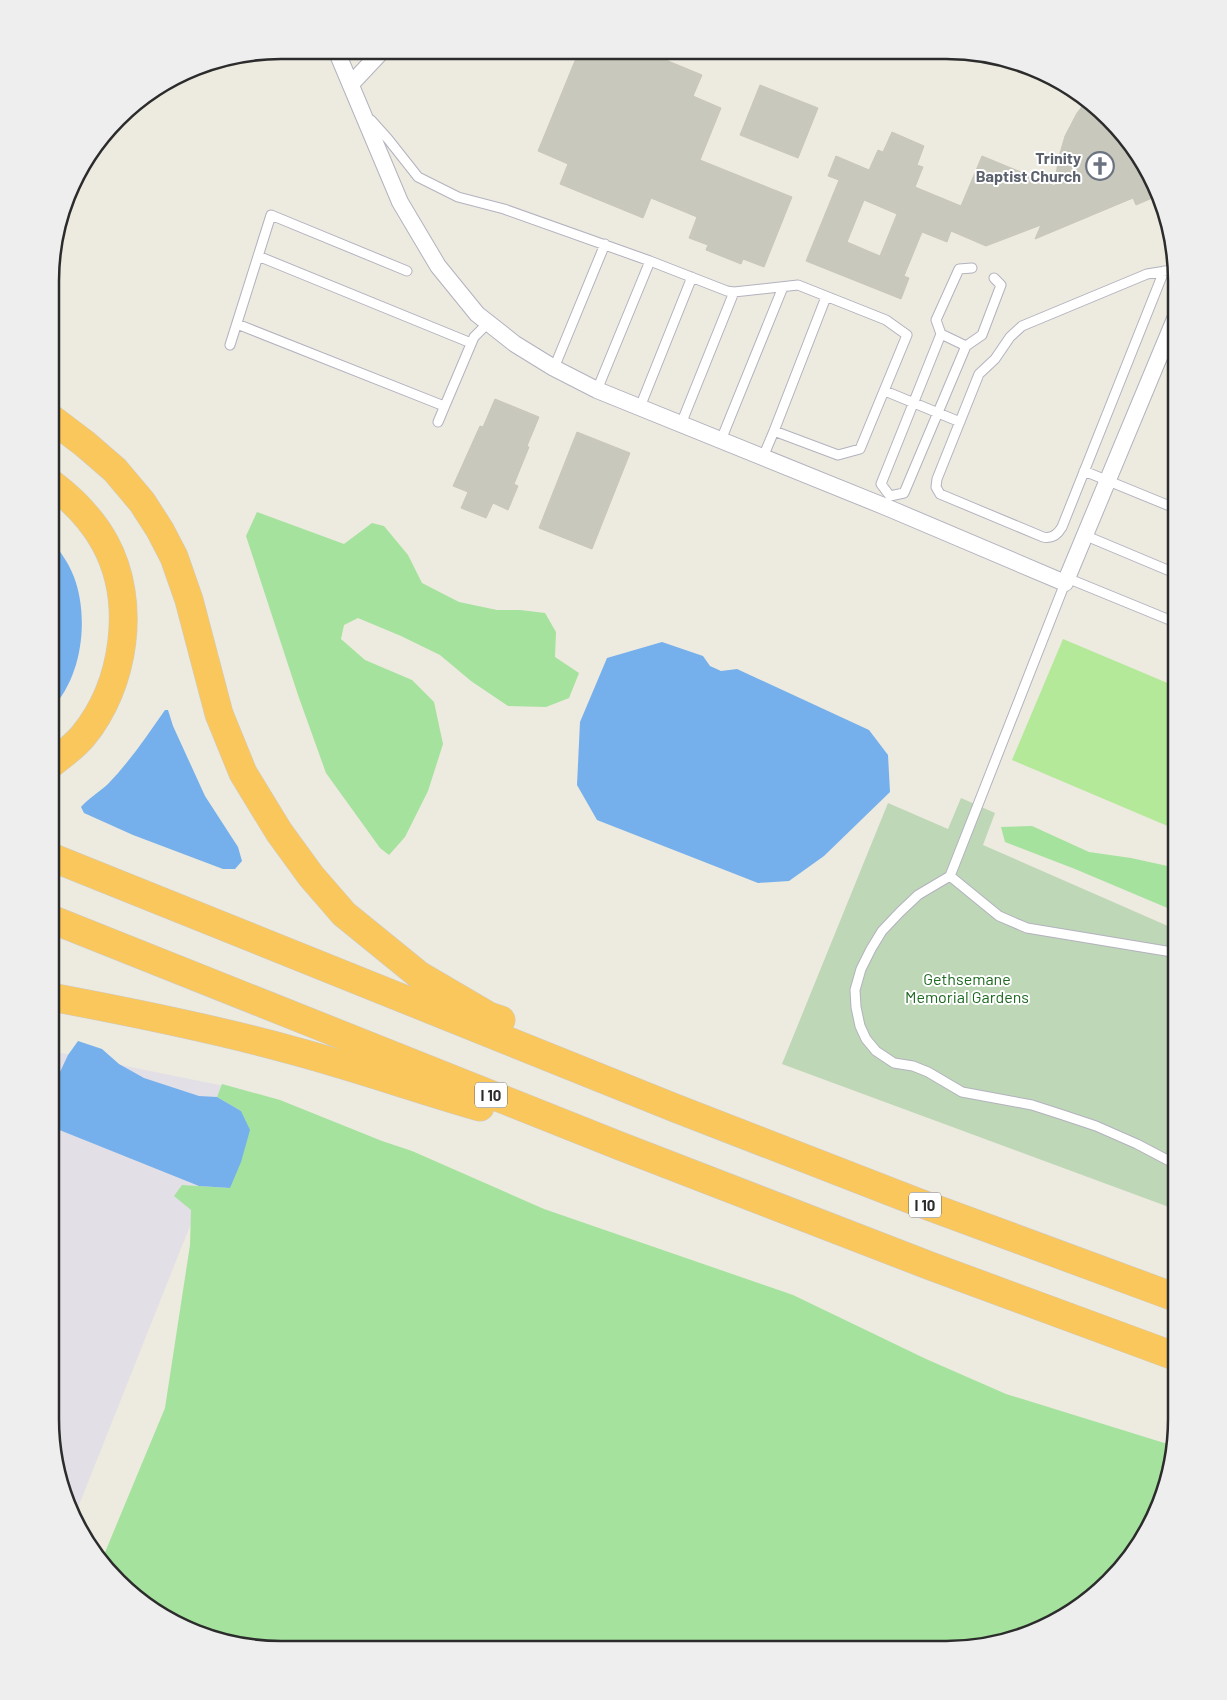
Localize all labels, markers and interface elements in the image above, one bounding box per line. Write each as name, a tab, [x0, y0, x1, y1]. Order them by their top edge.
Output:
place label: Trinity Baptist Church	[976, 148, 1081, 185]
church icon: Trinity Baptist Church	[1085, 151, 1115, 181]
park label: Gethsemane Memorial Gardens	[905, 969, 1029, 1006]
road number: I 10	[475, 1082, 507, 1108]
road number: I 10	[909, 1192, 941, 1218]

